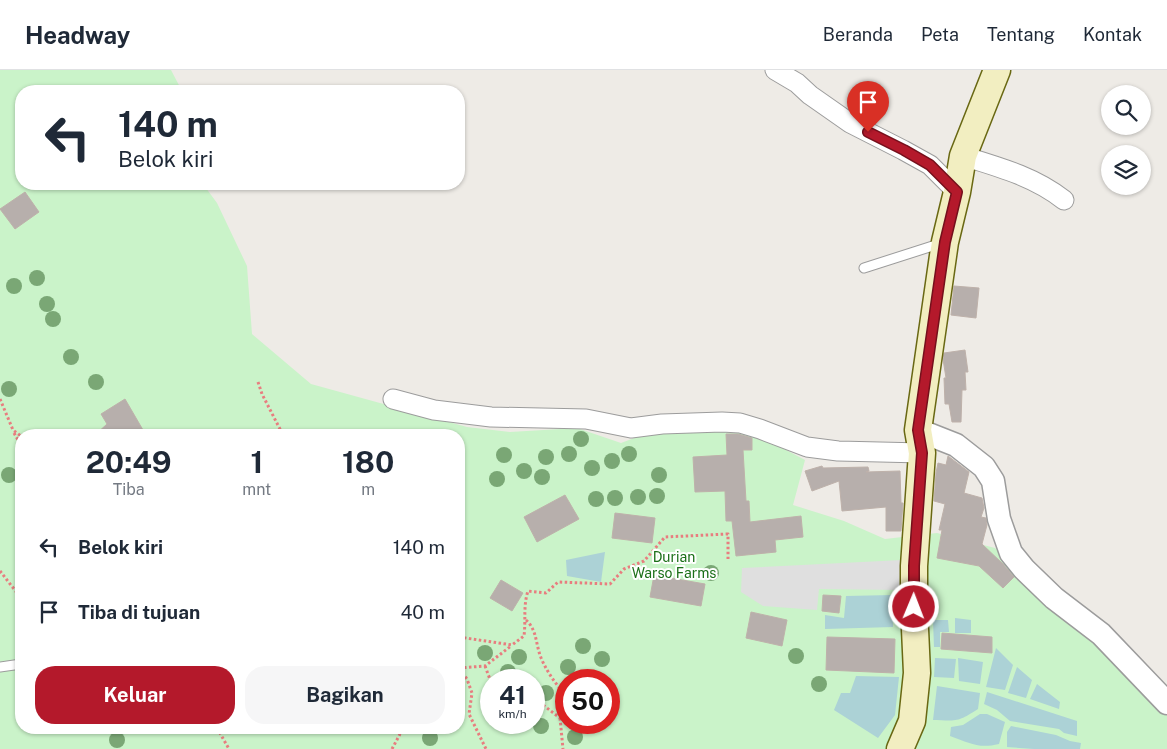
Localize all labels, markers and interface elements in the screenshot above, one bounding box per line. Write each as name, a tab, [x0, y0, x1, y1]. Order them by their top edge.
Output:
text: Headway	[25, 21, 130, 49]
text: Beranda	[823, 24, 893, 45]
text: Peta	[921, 24, 959, 45]
text: Tentang	[987, 24, 1055, 45]
text: Kontak	[1083, 24, 1142, 45]
pin	[847, 81, 889, 132]
map controls	[1101, 85, 1151, 195]
button: search	[1101, 85, 1151, 135]
icon: arrive	[854, 88, 882, 116]
text: 140 m	[118, 104, 218, 145]
icon: left	[35, 105, 100, 170]
button: layers	[1101, 145, 1151, 195]
text: Belok kiri	[118, 146, 214, 172]
text: 20:49	[86, 444, 172, 480]
text: 1	[250, 444, 263, 480]
text: 180	[342, 444, 394, 480]
text: Tiba	[113, 480, 145, 499]
text: mnt	[242, 480, 271, 499]
text: m	[361, 480, 375, 499]
icon: left	[35, 533, 63, 561]
text: Belok kiri	[78, 536, 163, 558]
text: 140 m	[393, 536, 445, 558]
park label: Durian Warso Farms	[632, 549, 716, 581]
position arrow	[887, 580, 939, 632]
icon: arrive	[35, 598, 63, 626]
text: Tiba di tujuan	[78, 601, 200, 623]
text: 40 m	[400, 601, 445, 623]
button: Keluar	[35, 666, 235, 724]
button: Bagikan	[245, 666, 445, 724]
speed limit sign: 50	[555, 669, 620, 734]
text: 41	[499, 680, 526, 710]
text: km/h	[498, 707, 527, 721]

